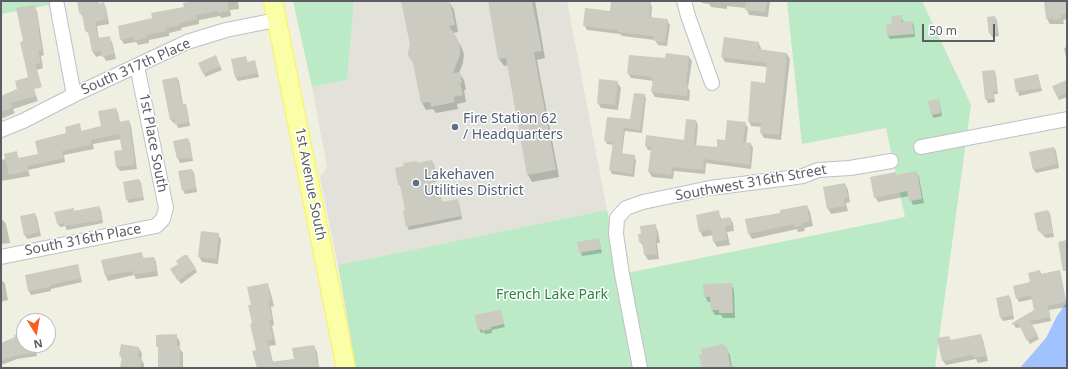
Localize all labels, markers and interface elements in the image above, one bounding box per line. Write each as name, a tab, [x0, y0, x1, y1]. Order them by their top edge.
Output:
scale bar	[924, 16, 997, 42]
text: 50 m	[929, 22, 957, 39]
street label: South 317th Place	[79, 35, 193, 99]
street label: 1st Place South	[135, 92, 171, 194]
place label: Fire Station 62 / Headquarters	[463, 111, 563, 144]
marker: Fire Station 62 / Headquarters	[450, 122, 460, 132]
street label: 1st Avenue South	[291, 126, 329, 242]
street label: Southwest 316th Street	[674, 161, 828, 205]
place label: Lakehaven Utilities District	[424, 167, 524, 200]
marker: Lakehaven Utilities District	[411, 178, 421, 188]
street label: South 316th Place	[23, 220, 143, 260]
park label: French Lake Park	[496, 287, 608, 303]
north arrow	[16, 313, 56, 353]
text: N	[32, 336, 44, 353]

